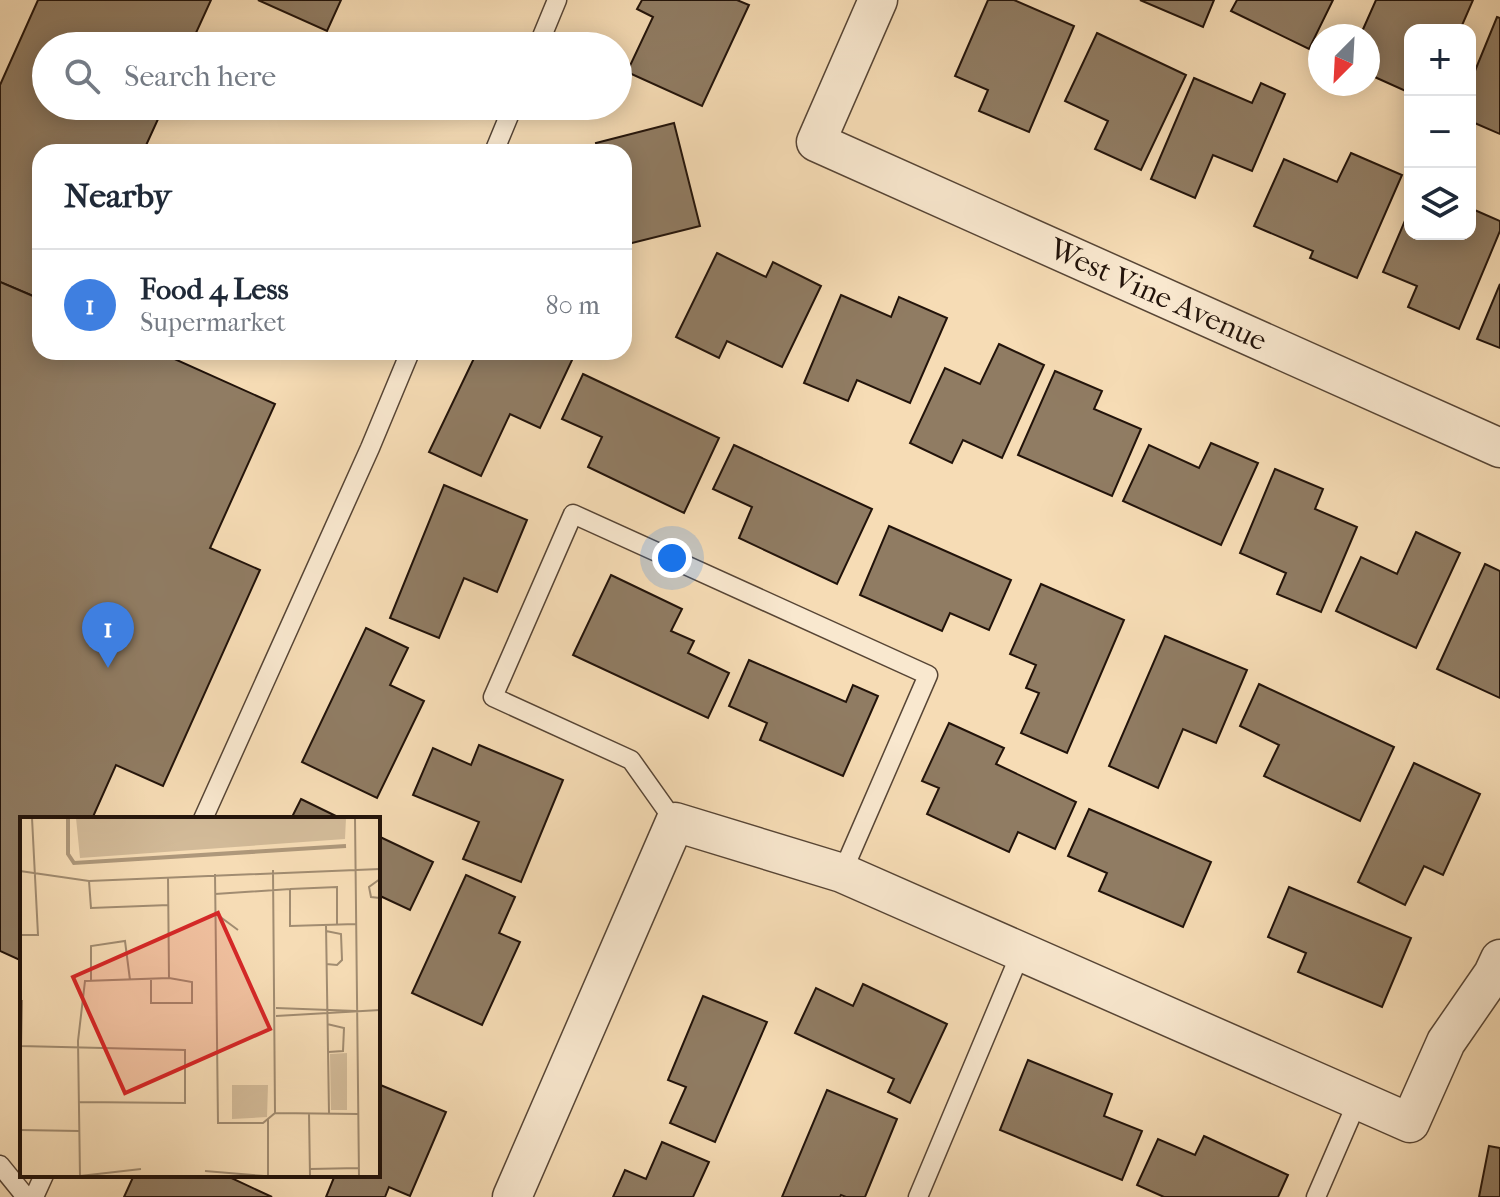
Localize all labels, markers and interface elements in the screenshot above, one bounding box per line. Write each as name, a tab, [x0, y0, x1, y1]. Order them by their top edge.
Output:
north arrow	[1308, 24, 1380, 96]
map controls	[1404, 24, 1476, 240]
button: +	[1404, 24, 1476, 96]
search box	[32, 32, 632, 120]
icon: search	[60, 54, 104, 98]
text: Search here	[124, 59, 276, 94]
button: −	[1404, 96, 1476, 168]
button: layers	[1404, 168, 1476, 240]
text: Nearby	[64, 176, 171, 216]
street label: West Vine Avenue	[1043, 231, 1272, 359]
text: Food 4 Less	[140, 272, 289, 307]
text: 1	[85, 290, 95, 321]
text: 80 m	[545, 290, 600, 321]
text: Supermarket	[140, 307, 286, 338]
your location	[652, 538, 692, 578]
pin: 1	[82, 602, 134, 668]
inset map	[20, 817, 380, 1177]

